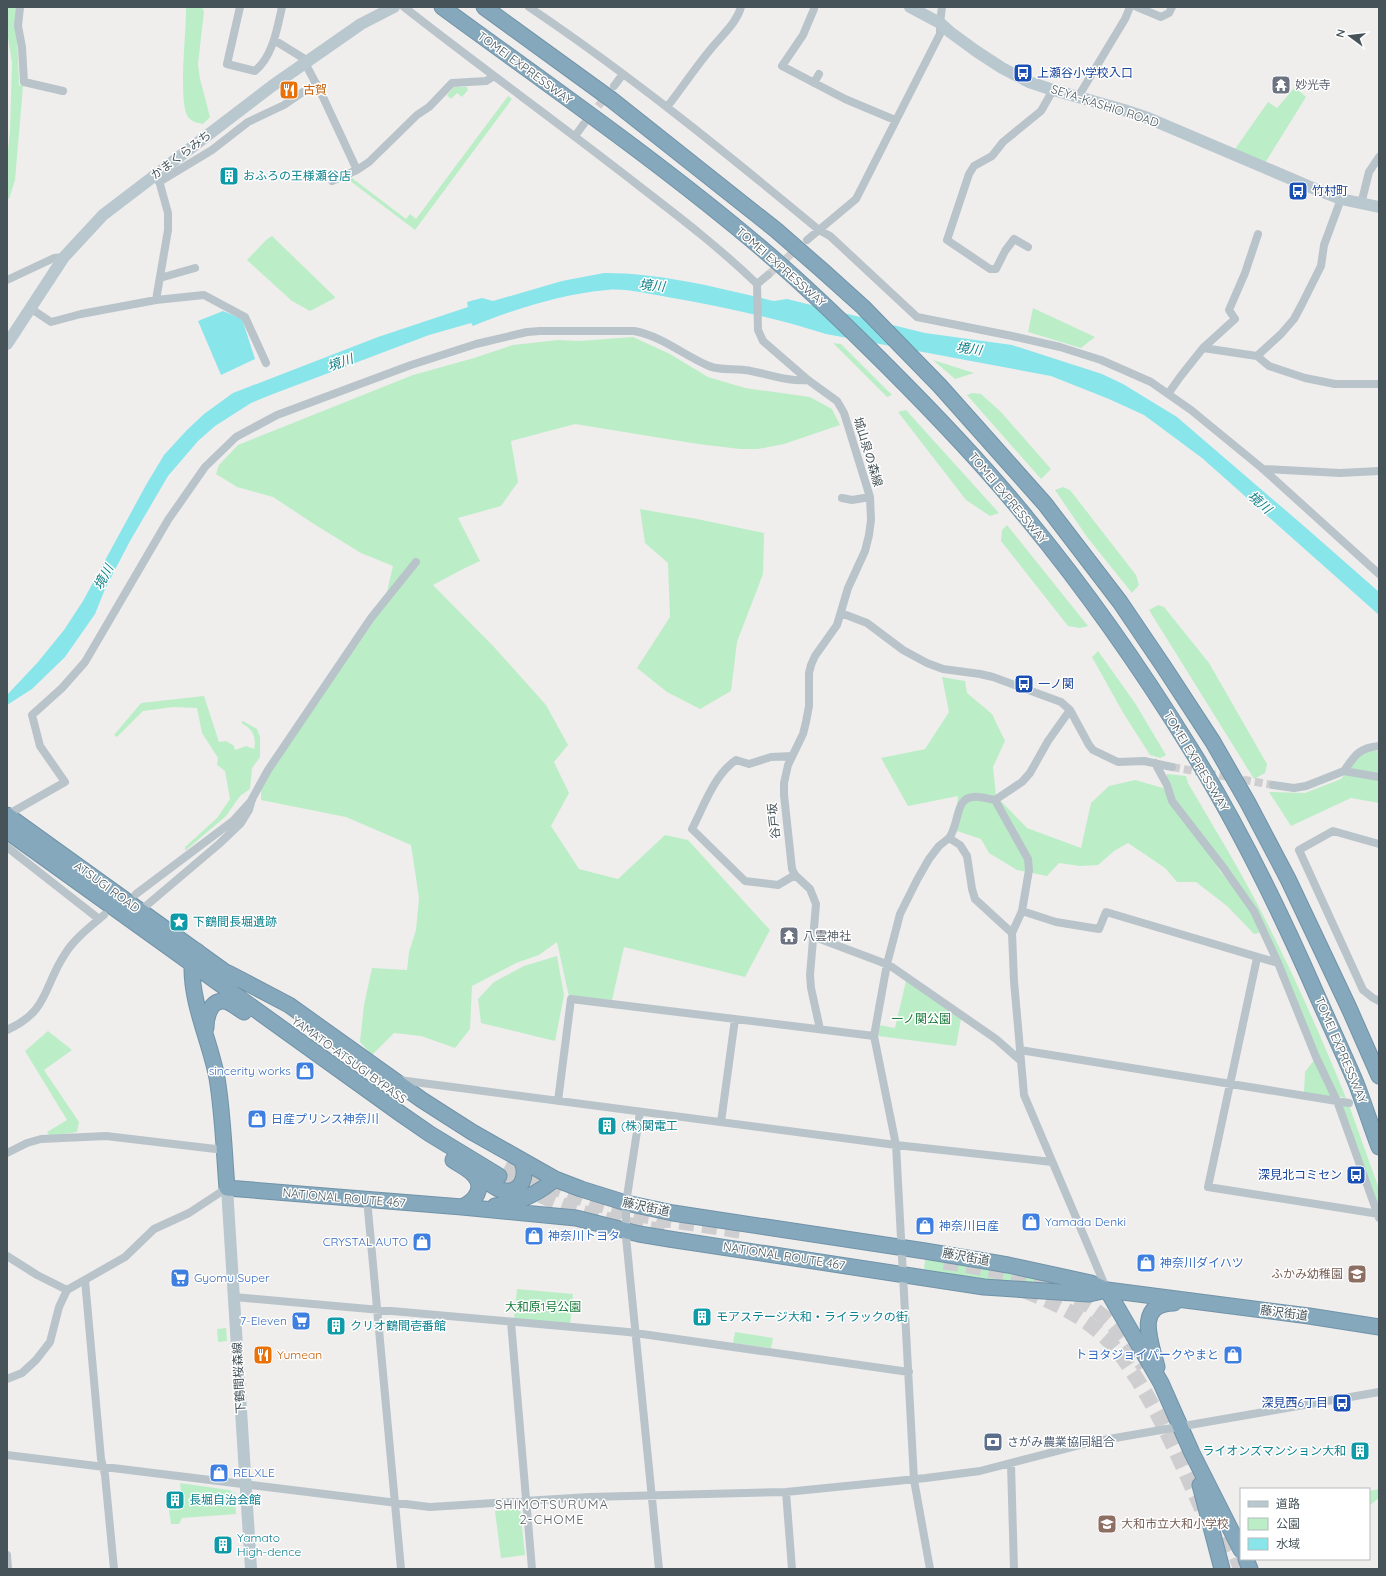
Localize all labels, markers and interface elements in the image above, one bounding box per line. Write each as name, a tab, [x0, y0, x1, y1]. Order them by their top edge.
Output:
north arrow	[1330, 16, 1370, 56]
street label: TOMEI EXPRESSWAY	[475, 28, 576, 107]
text: N	[1333, 28, 1348, 39]
bus stop icon: 上瀬谷小学校入口	[1012, 62, 1034, 84]
place label: 上瀬谷小学校入口	[1037, 65, 1133, 80]
temple icon: 妙光寺	[1270, 74, 1292, 96]
place label: 妙光寺	[1295, 77, 1331, 92]
restaurant icon: 古賀	[278, 79, 300, 101]
street label: SEYA-KASHIO ROAD	[1049, 81, 1161, 130]
place label: 古賀	[303, 82, 327, 97]
street label: かまくらみち	[147, 127, 214, 182]
building icon: おふろの王様瀬谷店	[218, 165, 240, 187]
place label: おふろの王様瀬谷店	[243, 168, 351, 183]
bus stop icon: 竹村町	[1287, 180, 1309, 202]
place label: 竹村町	[1312, 183, 1348, 198]
street label: TOMEI EXPRESSWAY	[733, 224, 830, 310]
water label: 境川	[638, 276, 668, 294]
water label: 境川	[955, 338, 985, 358]
water label: 境川	[325, 350, 357, 374]
street label: 城山泉の森線	[851, 415, 886, 488]
street label: TOMEI EXPRESSWAY	[966, 449, 1051, 546]
water label: 境川	[1245, 487, 1277, 518]
water label: 境川	[90, 560, 117, 592]
bus stop icon: 一ノ関	[1013, 673, 1035, 695]
place label: 一ノ関	[1038, 676, 1074, 691]
street label: TOMEI EXPRESSWAY	[1161, 708, 1232, 814]
street label: 谷戸坂	[764, 802, 783, 840]
street label: ATSUGI ROAD	[71, 858, 143, 916]
place icon: 下鶴間長堀遺跡	[168, 911, 190, 933]
place label: 下鶴間長堀遺跡	[193, 914, 277, 929]
temple icon: 八雲神社	[778, 925, 800, 947]
place label: 八雲神社	[803, 928, 851, 943]
street label: TOMEI EXPRESSWAY	[1312, 994, 1371, 1106]
park label: 一ノ関公園	[891, 1011, 951, 1026]
street label: YAMATO-ATSUGI BYPASS	[289, 1013, 410, 1106]
shop icon: sincerity works	[294, 1060, 316, 1082]
place label: sincerity works	[209, 1063, 291, 1078]
shop icon: 日産プリンス神奈川	[246, 1108, 268, 1130]
place label: 日産プリンス神奈川	[271, 1111, 379, 1126]
building icon: (株)関電工	[596, 1115, 618, 1137]
place label: (株)関電工	[621, 1118, 678, 1133]
bus stop icon: 深見北コミセン	[1345, 1164, 1367, 1186]
place label: 深見北コミセン	[1258, 1167, 1342, 1182]
street label: NATIONAL ROUTE 467	[282, 1185, 406, 1210]
street label: 藤沢街道	[621, 1194, 671, 1219]
shop icon: Yamada Denki	[1020, 1211, 1042, 1233]
place label: Yamada Denki	[1045, 1214, 1126, 1229]
shop icon: 神奈川日産	[914, 1215, 936, 1237]
place label: 神奈川日産	[939, 1218, 999, 1233]
shop icon: 神奈川トヨタ	[523, 1225, 545, 1247]
place label: 神奈川トヨタ	[548, 1228, 620, 1243]
shop icon: CRYSTAL AUTO	[411, 1231, 433, 1253]
place label: CRYSTAL AUTO	[323, 1234, 408, 1249]
street label: NATIONAL ROUTE 467	[722, 1238, 846, 1273]
street label: 藤沢街道	[941, 1245, 991, 1268]
shop icon: 神奈川ダイハツ	[1135, 1252, 1157, 1274]
place label: 神奈川ダイハツ	[1160, 1255, 1244, 1270]
school or university icon: ふかみ幼稚園	[1346, 1263, 1368, 1285]
place label: ふかみ幼稚園	[1271, 1266, 1343, 1281]
supermarket icon: Gyomu Super	[169, 1267, 191, 1289]
place label: Gyomu Super	[194, 1270, 270, 1285]
park label: 大和原1号公園	[505, 1299, 581, 1314]
street label: 藤沢街道	[1259, 1302, 1309, 1323]
building icon: モアステージ大和・ライラックの街	[691, 1306, 713, 1328]
place label: モアステージ大和・ライラックの街	[716, 1309, 908, 1324]
supermarket icon: 7-Eleven	[290, 1310, 312, 1332]
place label: 7-Eleven	[240, 1313, 287, 1328]
building icon: クリオ鶴間壱番館	[325, 1315, 347, 1337]
place label: クリオ鶴間壱番館	[350, 1318, 446, 1333]
street label: 下鶴間桜森線	[229, 1342, 248, 1414]
restaurant icon: Yumean	[252, 1344, 274, 1366]
shop icon: トヨタジョイパークやまと	[1222, 1344, 1244, 1366]
place label: Yumean	[277, 1347, 322, 1362]
place label: トヨタジョイパークやまと	[1075, 1347, 1219, 1362]
bus stop icon: 深見西6丁目	[1331, 1392, 1353, 1414]
place label: 深見西6丁目	[1262, 1395, 1328, 1410]
bank icon: さがみ農業協同組合	[982, 1431, 1004, 1453]
place label: さがみ農業協同組合	[1007, 1434, 1115, 1449]
building icon: ライオンズマンション大和	[1349, 1440, 1371, 1462]
place label: ライオンズマンション大和	[1202, 1443, 1346, 1458]
shop icon: RELXLE	[208, 1462, 230, 1484]
place label: RELXLE	[233, 1465, 275, 1480]
legend	[1240, 1488, 1370, 1560]
building icon: 長堀自治会館	[164, 1489, 186, 1511]
place label: 長堀自治会館	[189, 1492, 261, 1507]
district label: SHIMOTSURUMA 2-CHOME	[495, 1496, 609, 1527]
text: 道路	[1276, 1496, 1300, 1511]
school or university icon: 大和市立大和小学校	[1096, 1513, 1118, 1535]
place label: 大和市立大和小学校	[1121, 1516, 1229, 1531]
text: 公園	[1276, 1516, 1300, 1531]
place label: Yamato High-dence	[237, 1530, 301, 1559]
building icon: Yamato High-dence	[212, 1534, 234, 1556]
text: 水域	[1276, 1536, 1300, 1551]

